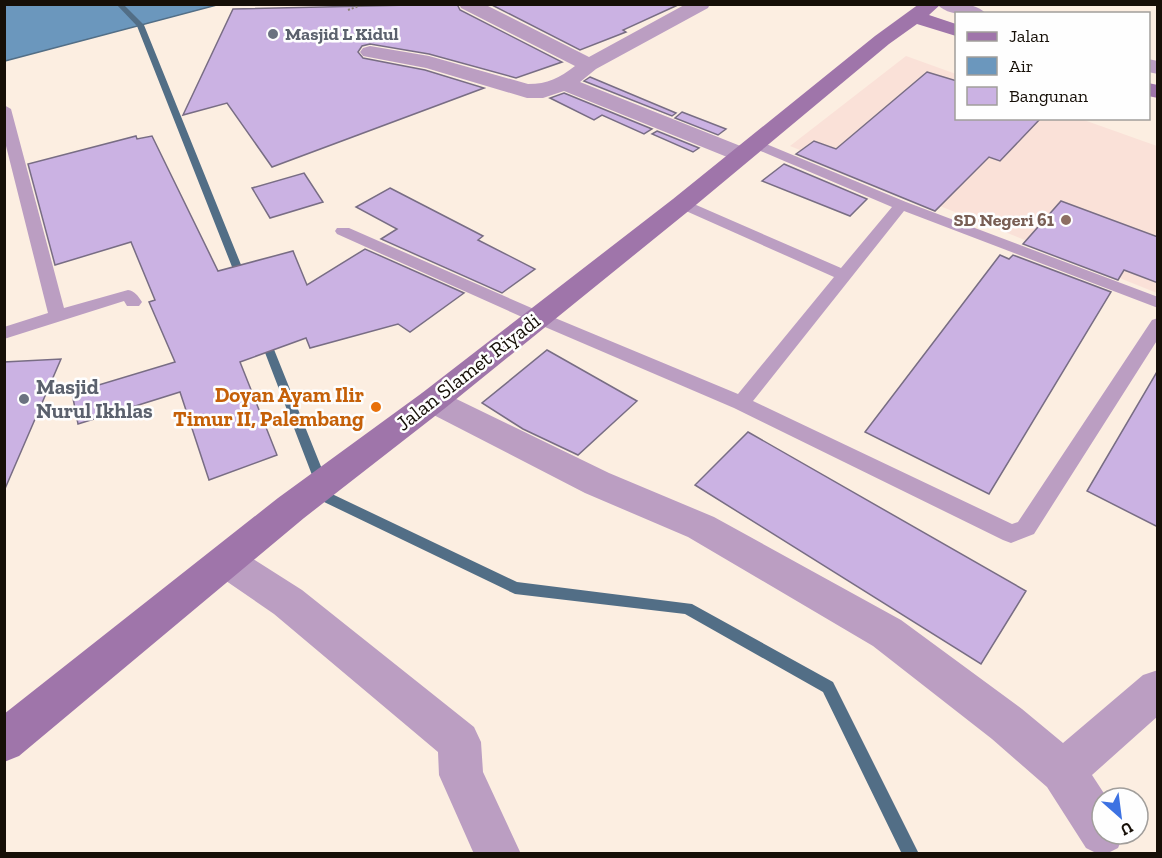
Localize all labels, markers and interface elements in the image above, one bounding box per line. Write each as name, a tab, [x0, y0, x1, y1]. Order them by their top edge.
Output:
legend	[955, 12, 1150, 120]
place label: Masjid L Kidul	[285, 23, 399, 45]
text: Jalan	[1009, 25, 1050, 47]
marker: Masjid L Kidul	[266, 27, 280, 41]
text: Air	[1009, 55, 1033, 77]
text: Bangunan	[1009, 85, 1089, 107]
place label: SD Negeri 61	[954, 209, 1054, 231]
marker: SD Negeri 61	[1059, 213, 1073, 227]
street label: Jalan Slamet Riyadi	[391, 308, 545, 436]
place label: Masjid Nurul Ikhlas	[36, 374, 153, 423]
place label: Doyan Ayam Ilir Timur II, Palembang	[173, 382, 364, 431]
marker: Masjid Nurul Ikhlas	[17, 392, 31, 406]
marker: Doyan Ayam Ilir Timur II, Palembang	[369, 400, 383, 414]
north arrow	[1090, 786, 1150, 846]
text: U	[1117, 818, 1136, 840]

